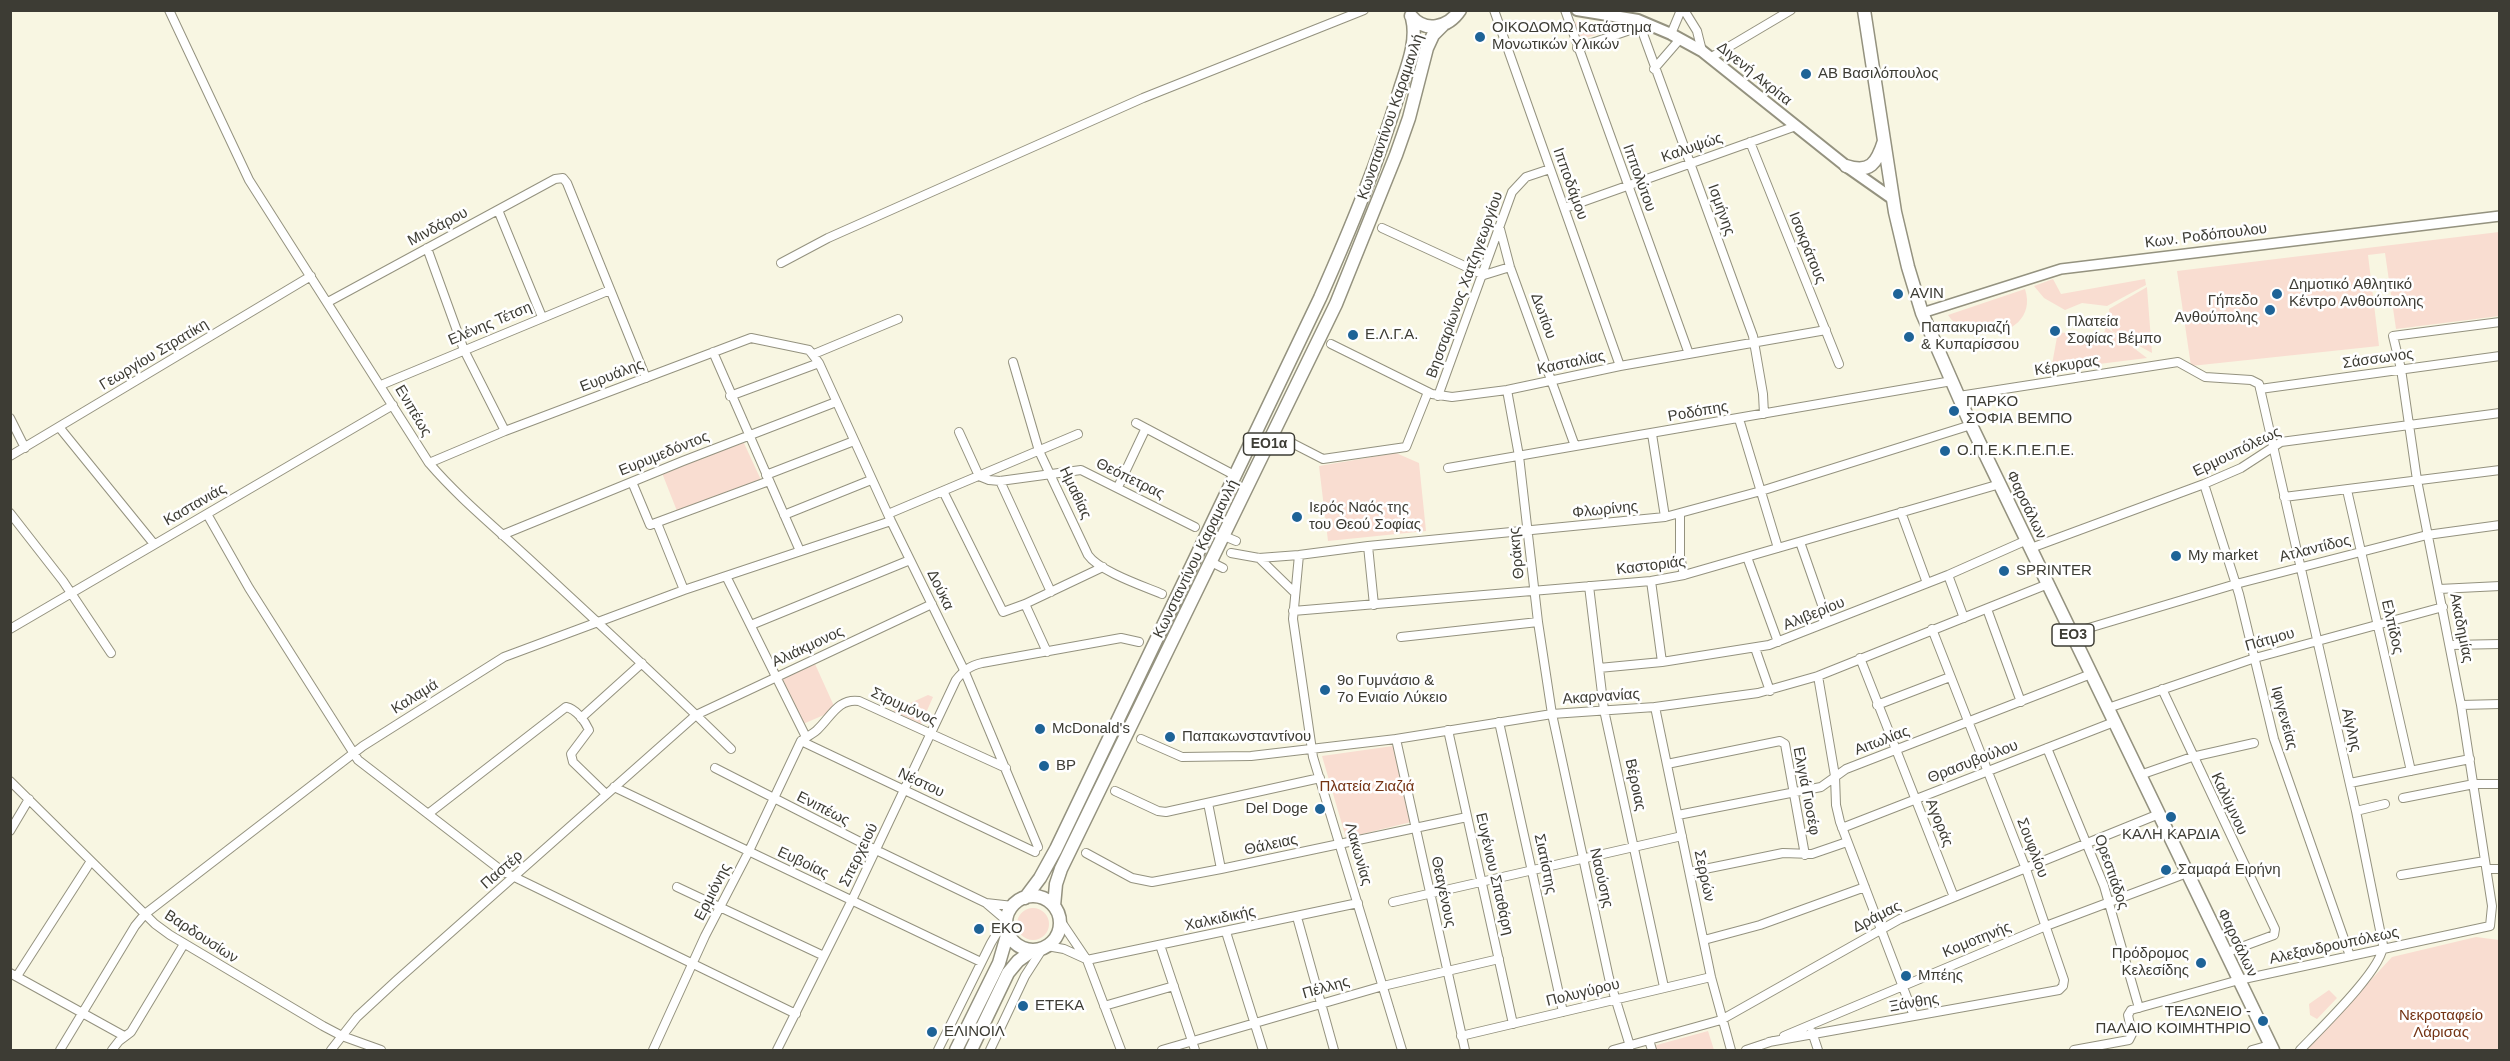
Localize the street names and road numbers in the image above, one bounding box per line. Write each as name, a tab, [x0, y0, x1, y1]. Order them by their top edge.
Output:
street label: Κωνσταντίνου Καραμανλή	[1354, 32, 1428, 202]
street label: Διγενή Ακρίτα	[1713, 38, 1795, 110]
street label: Καλυψώς	[1659, 129, 1725, 167]
street label: Ιππολύτου	[1619, 142, 1659, 214]
street label: Ιπποδάμου	[1549, 146, 1591, 222]
street label: Ισμήνης	[1703, 182, 1739, 238]
street label: Βησσαρίωνος Χατζηγεωργίου	[1423, 189, 1507, 381]
street label: Μινδάρου	[405, 204, 471, 250]
street label: Ισοκράτους	[1784, 209, 1830, 287]
street label: Κων. Ροδόπουλου	[2144, 220, 2268, 252]
street label: Δωτίου	[1526, 291, 1560, 341]
street label: Ελένης Τέτση	[446, 298, 534, 350]
street label: Γεωργίου Στρατίκη	[96, 315, 212, 395]
street label: Σάσσωνος	[2341, 345, 2415, 373]
street label: Κασταλίας	[1535, 347, 1607, 379]
street label: Κέρκυρας	[2033, 352, 2101, 380]
street label: Ευρυάλης	[578, 356, 646, 396]
street label: Ενιπέως	[391, 382, 435, 440]
street label: Ροδόπης	[1667, 398, 1729, 426]
street label: Ερμουπόλεως	[2190, 423, 2284, 481]
street label: Ευρυμεδόντος	[616, 428, 712, 480]
road number: ΕΟ1α	[1244, 433, 1294, 455]
street label: Θεόπετρας	[1093, 455, 1167, 503]
street label: Ημαθίας	[1055, 464, 1095, 522]
street label: Φαρσάλων	[2002, 468, 2050, 542]
street label: Κωνσταντίνου Καραμανλή	[1150, 477, 1242, 641]
street label: Καστανιάς	[161, 480, 229, 530]
street label: Φλωρίνης	[1571, 498, 1639, 522]
street label: Θράκης	[1505, 526, 1529, 580]
street label: Ατλαντίδος	[2278, 531, 2352, 567]
street label: Καστοριάς	[1615, 553, 1687, 579]
street label: Δούκα	[923, 567, 957, 613]
street label: Ακαδημίας	[2445, 592, 2477, 664]
street label: Αλιβερίου	[1781, 594, 1847, 634]
street label: Ελπίδος	[2377, 598, 2407, 656]
street label: Αλιάκμονος	[769, 623, 847, 671]
road number: ΕΟ3	[2052, 624, 2094, 646]
street label: Πάτμου	[2243, 624, 2297, 656]
street label: Καλαμά	[388, 676, 442, 718]
street label: Στρυμόνος	[868, 684, 940, 730]
street label: Ιφιγενείας	[2267, 684, 2301, 752]
street label: Ακαρνανίας	[1562, 685, 1640, 709]
street label: Αίγλης	[2337, 707, 2365, 753]
street label: Αιτωλίας	[1852, 722, 1912, 760]
street label: Θρασυβούλου	[1925, 737, 2021, 787]
street label: Ελιγιά Γιοσέφ	[1789, 745, 1823, 837]
street label: Βέροιας	[1621, 757, 1649, 813]
street label: Νέστου	[895, 764, 947, 802]
street label: Καλύμνου	[2207, 770, 2251, 838]
street label: Ενιπέως	[794, 788, 852, 830]
street label: Αγοράς	[1921, 796, 1957, 850]
street label: Ευγένιου Σπαθάρη	[1471, 811, 1517, 937]
street label: Σουφλίου	[2012, 816, 2052, 880]
street label: Σπερχειού	[836, 820, 882, 890]
street label: Λακωνίας	[1340, 821, 1376, 887]
street label: Θάλειας	[1243, 831, 1299, 859]
street label: Σιατίστης	[1530, 832, 1560, 896]
street label: Ορεστιάδος	[2090, 832, 2132, 912]
street label: Ευβοίας	[775, 843, 831, 883]
street label: Ναούσης	[1585, 846, 1617, 910]
street label: Παστέρ	[477, 847, 527, 893]
street label: Σερρών	[1690, 849, 1718, 903]
street label: Θεαγένους	[1427, 855, 1459, 929]
street label: Ερμιόνης	[691, 860, 735, 924]
street label: Δράμας	[1850, 897, 1904, 937]
street label: Χαλκιδικής	[1183, 903, 1257, 935]
street label: Φαρσάλων	[2213, 906, 2261, 980]
street label: Βαρδουσίων	[161, 907, 241, 967]
street label: Κομοτηνής	[1940, 918, 2014, 962]
street label: Αλεξανδρουπόλεως	[2268, 924, 2400, 968]
street label: Πέλλης	[1300, 973, 1352, 1003]
street label: Πολυγύρου	[1544, 975, 1622, 1011]
street label: Ξάνθης	[1888, 990, 1940, 1016]

